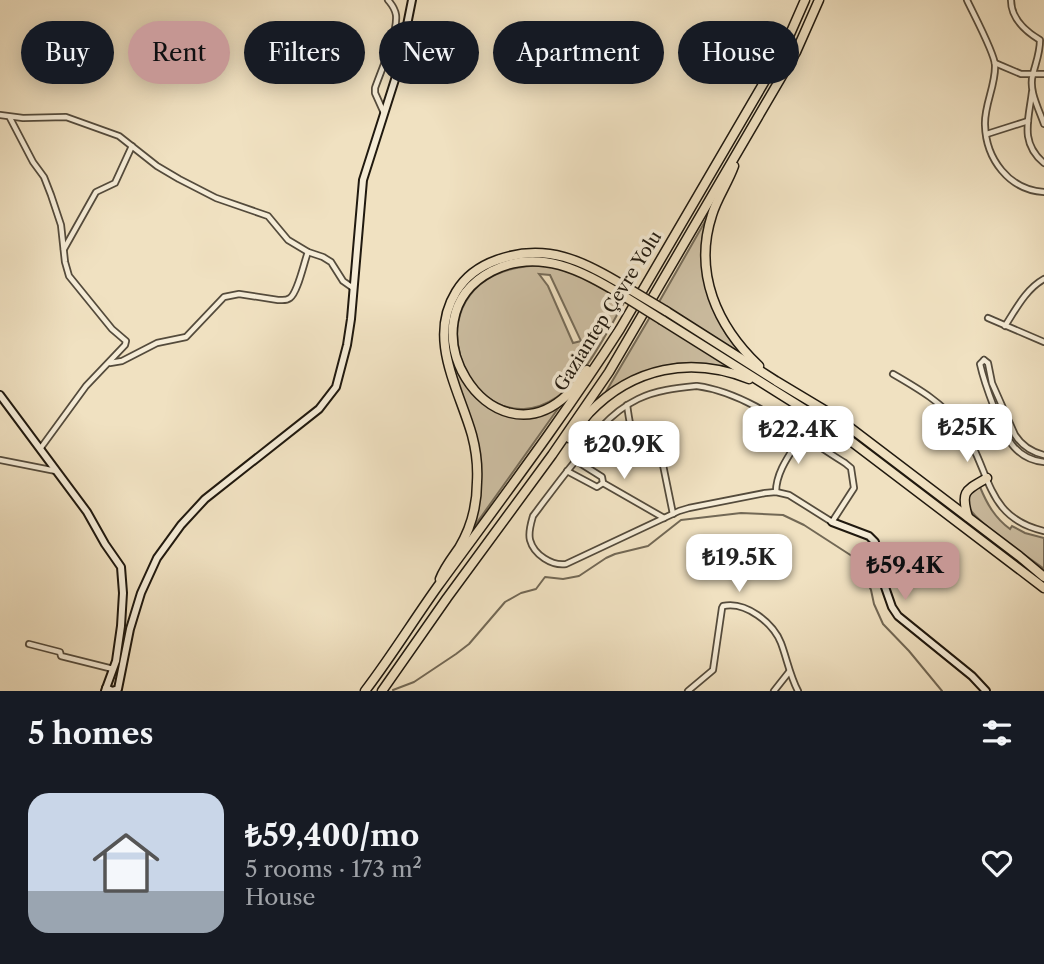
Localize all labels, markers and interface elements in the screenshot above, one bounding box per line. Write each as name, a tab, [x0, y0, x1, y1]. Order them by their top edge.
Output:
chip: Buy	[21, 21, 114, 84]
chip: Rent	[128, 21, 230, 84]
chip: Filters	[244, 21, 365, 84]
chip: New	[379, 21, 479, 84]
chip: Apartment	[493, 21, 664, 84]
chip: House	[678, 21, 799, 84]
street label: Gaziantep Çevre Yolu	[550, 227, 666, 395]
pin: ₺25K	[926, 405, 1008, 464]
pin: ₺22.4K	[741, 406, 855, 466]
text: ₺25K	[938, 413, 996, 441]
text: ₺22.4K	[759, 415, 837, 443]
pin: ₺20.9K	[567, 421, 681, 481]
text: ₺20.9K	[584, 430, 664, 458]
pin: ₺19.5K	[682, 534, 796, 594]
pin: ₺59.4K	[848, 542, 962, 602]
text: ₺19.5K	[702, 543, 776, 571]
text: ₺59.4K	[866, 551, 944, 579]
icon: filters	[978, 714, 1016, 752]
text: 5 homes	[28, 715, 153, 752]
text: ₺59,400/mo	[245, 817, 419, 854]
icon: home	[84, 821, 168, 905]
icon: heart	[978, 844, 1016, 882]
text: 5 rooms · 173 m²	[245, 855, 422, 883]
text: House	[245, 883, 315, 911]

